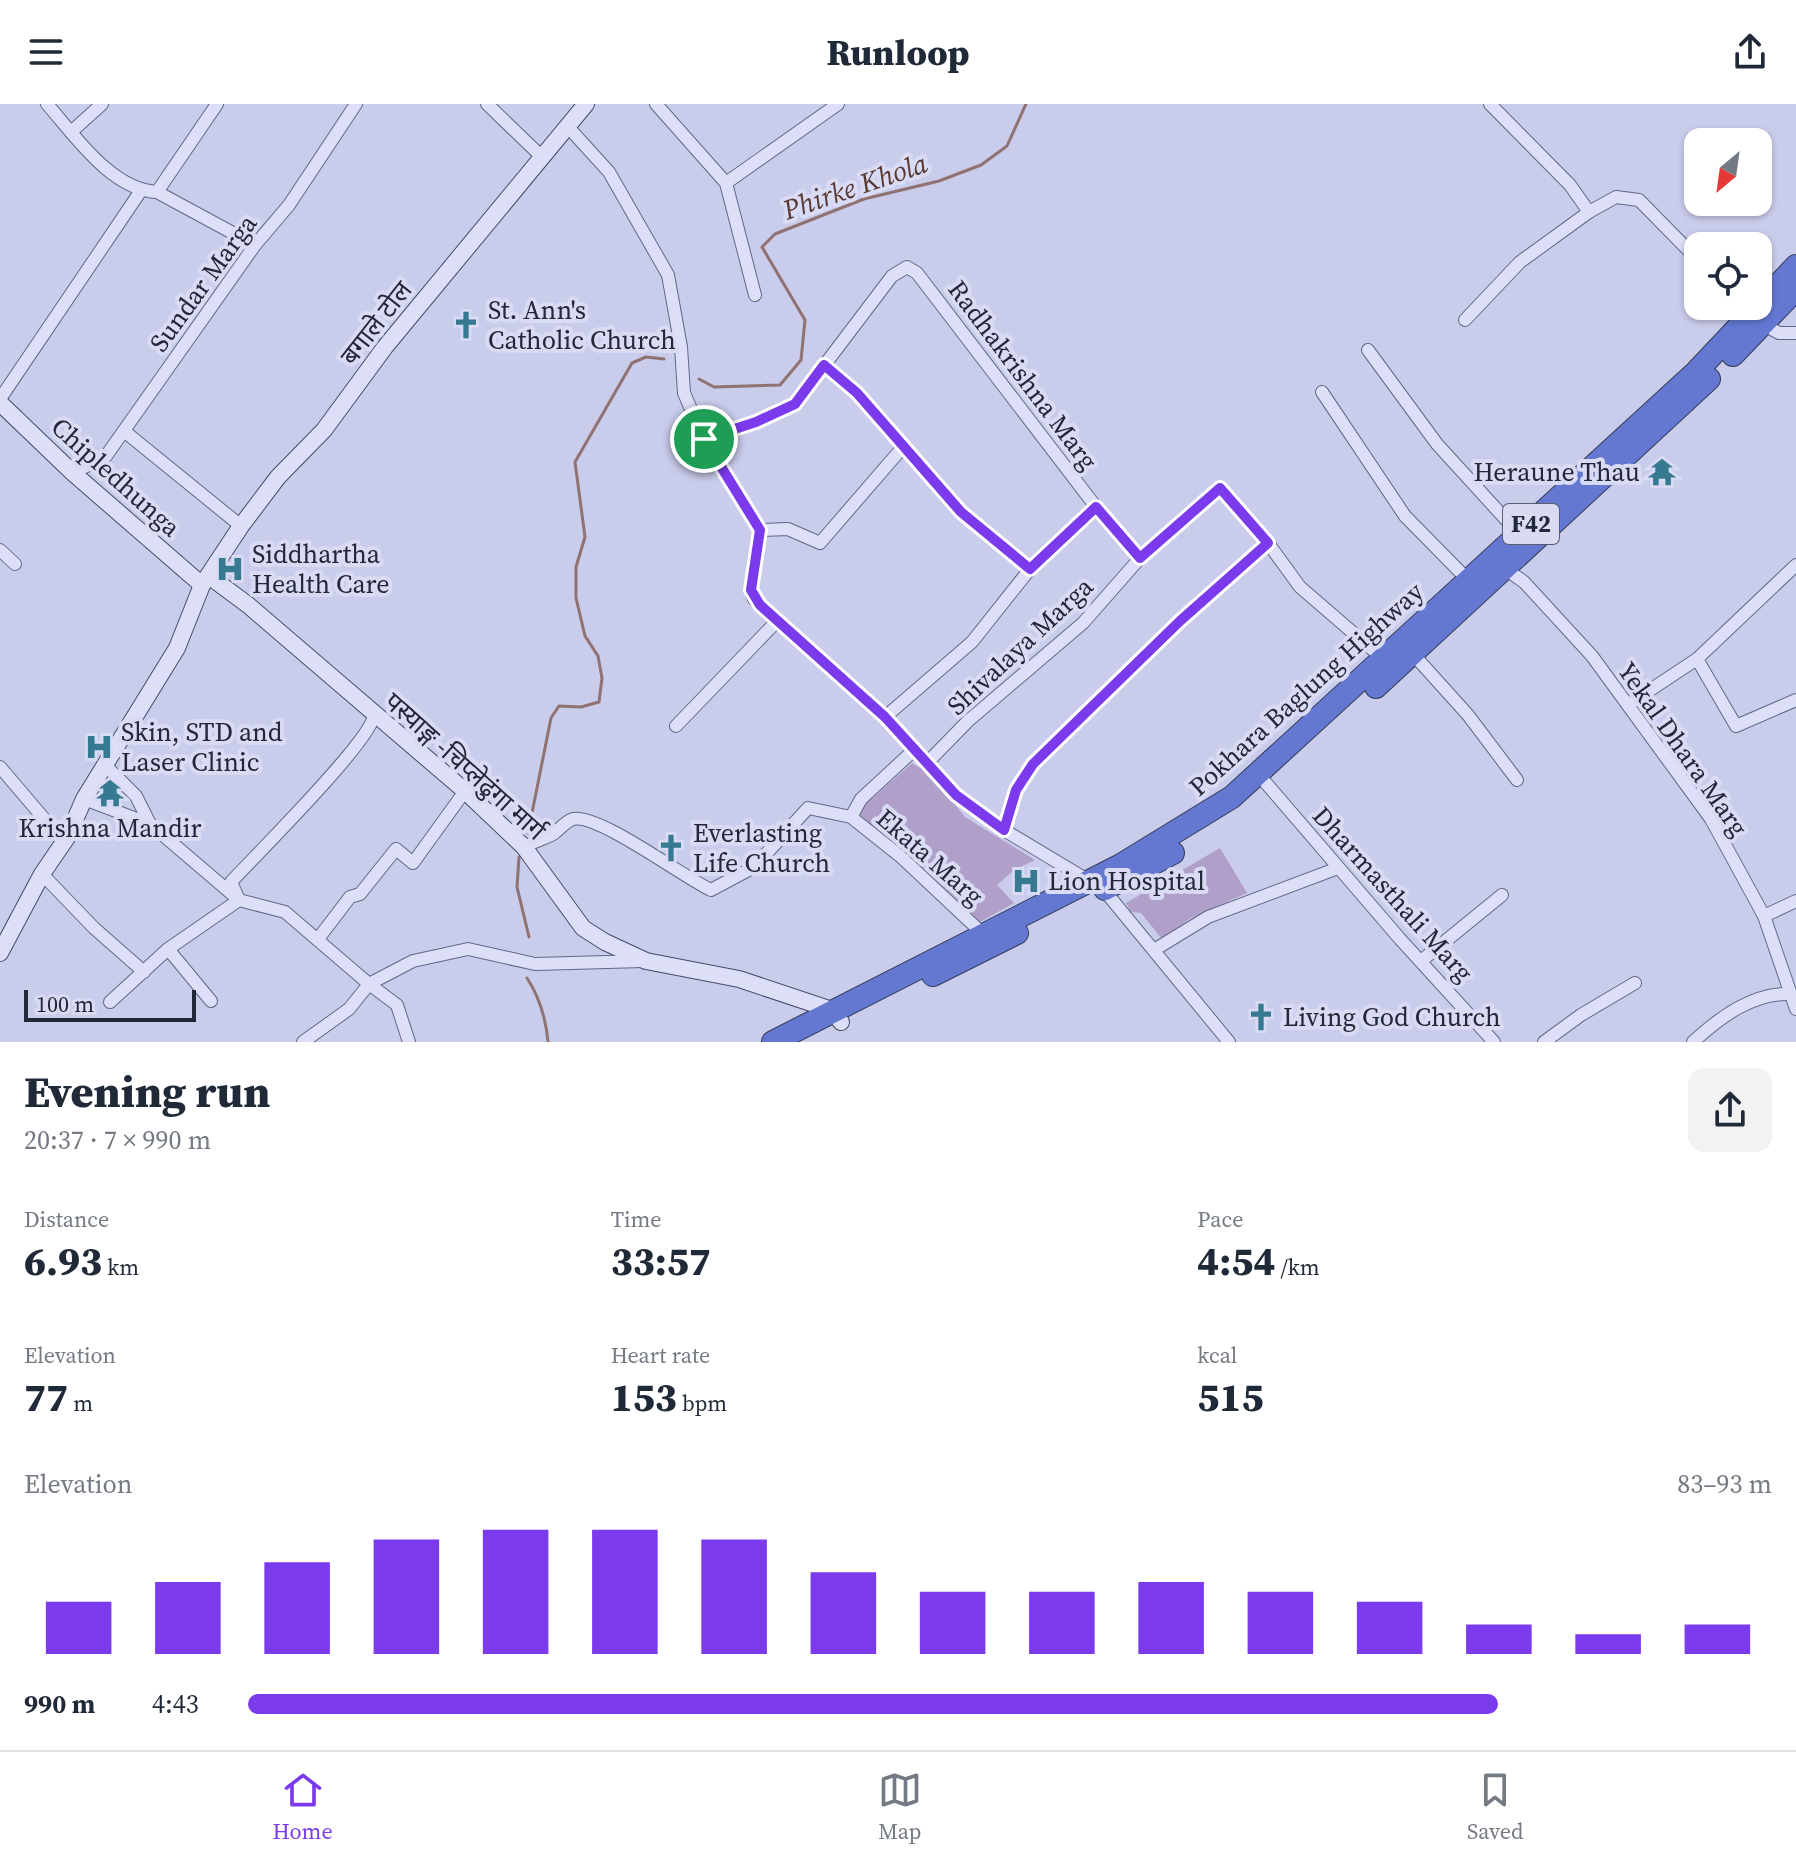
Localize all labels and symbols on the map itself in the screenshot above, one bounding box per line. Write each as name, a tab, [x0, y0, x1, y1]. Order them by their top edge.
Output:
north arrow	[1684, 128, 1772, 216]
water label: Phirke Khola	[777, 143, 933, 229]
street label: Sundar Marga	[141, 206, 265, 359]
street label: बगाले टोल	[332, 273, 420, 372]
street label: Radhakrishna Marg	[940, 273, 1106, 477]
place label: St. Ann's Catholic Church	[488, 292, 676, 358]
church icon: St. Ann's Catholic Church	[451, 310, 481, 340]
pin	[670, 405, 738, 473]
street label: Chipledhunga	[43, 409, 189, 545]
place label: Heraune Thau	[1473, 454, 1640, 490]
temple icon: Heraune Thau	[1647, 457, 1677, 487]
road number: F42	[1503, 504, 1559, 544]
place label: Siddhartha Health Care	[252, 536, 390, 602]
hospital icon: Siddhartha Health Care	[215, 554, 245, 584]
street label: Shivalaya Marga	[939, 568, 1101, 723]
street label: Pokhara Baglung Highway	[1181, 573, 1432, 804]
street label: Yekal Dhara Marg	[1609, 654, 1757, 844]
street label: पस्याङ्ग -चिप्लेढुंगा मार्ग	[377, 684, 554, 849]
place label: Skin, STD and Laser Clinic	[121, 714, 283, 780]
hospital icon: Skin, STD and Laser Clinic	[84, 732, 114, 762]
temple icon: Krishna Mandir	[95, 778, 125, 808]
street label: Dharmasthali Marg	[1304, 798, 1482, 990]
street label: Ekata Marg	[869, 800, 991, 914]
place label: Krishna Mandir	[18, 810, 202, 846]
place label: Everlasting Life Church	[693, 815, 830, 881]
church icon: Everlasting Life Church	[656, 833, 686, 863]
place label: Lion Hospital	[1048, 863, 1205, 899]
hospital icon: Lion Hospital	[1011, 866, 1041, 896]
scale bar	[24, 986, 196, 1022]
place label: Living God Church	[1283, 999, 1501, 1035]
church icon: Living God Church	[1246, 1002, 1276, 1032]

